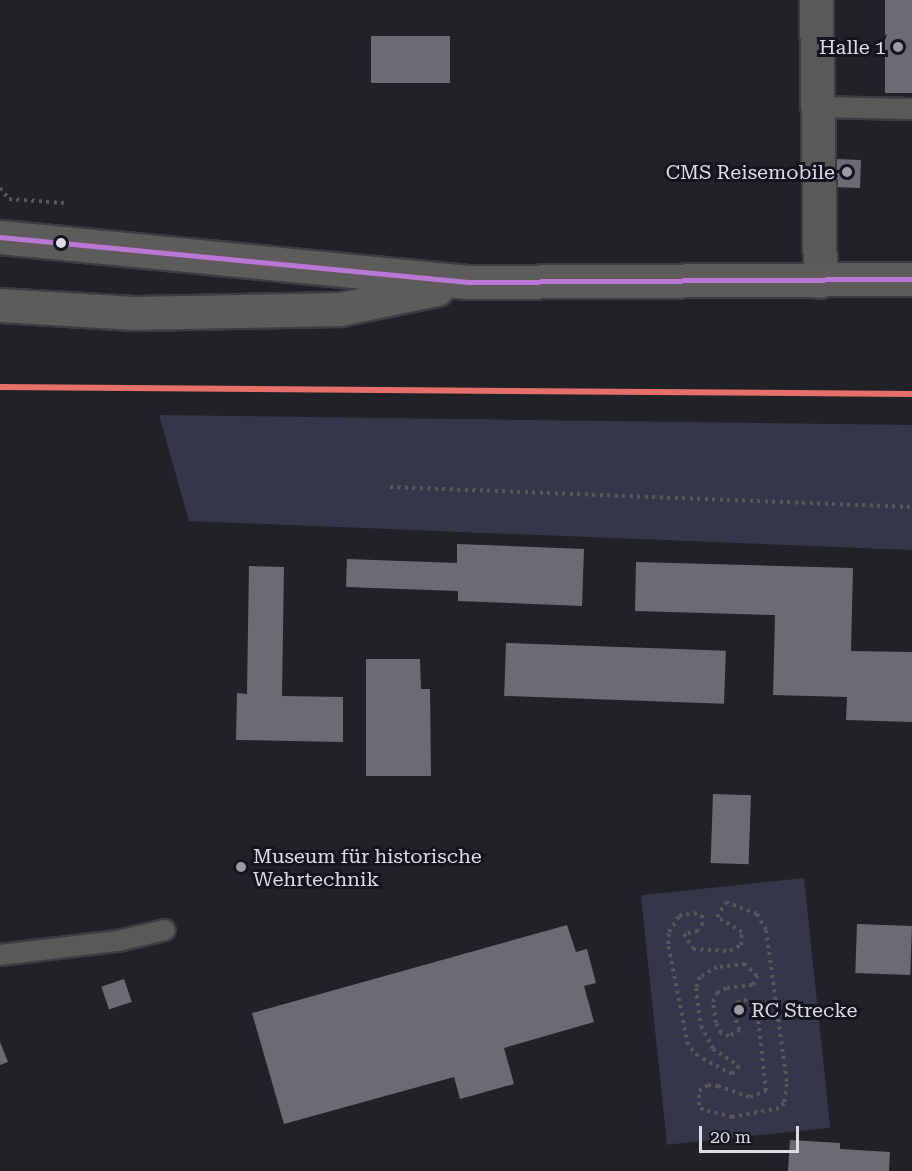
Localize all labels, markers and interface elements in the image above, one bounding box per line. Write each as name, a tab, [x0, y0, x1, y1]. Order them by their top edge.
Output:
place label: Halle 1	[819, 35, 886, 59]
marker: Halle 1	[891, 40, 905, 54]
place label: CMS Reisemobile	[666, 160, 835, 184]
marker: CMS Reisemobile	[840, 165, 854, 179]
unlabelled marker	[55, 237, 67, 249]
place label: Museum für historische Wehrtechnik	[253, 844, 482, 891]
marker: Museum für historische Wehrtechnik	[234, 860, 248, 874]
place label: RC Strecke	[751, 998, 857, 1022]
marker: RC Strecke	[732, 1003, 746, 1017]
scale bar	[702, 1114, 802, 1152]
text: 20 m	[710, 1126, 751, 1147]

